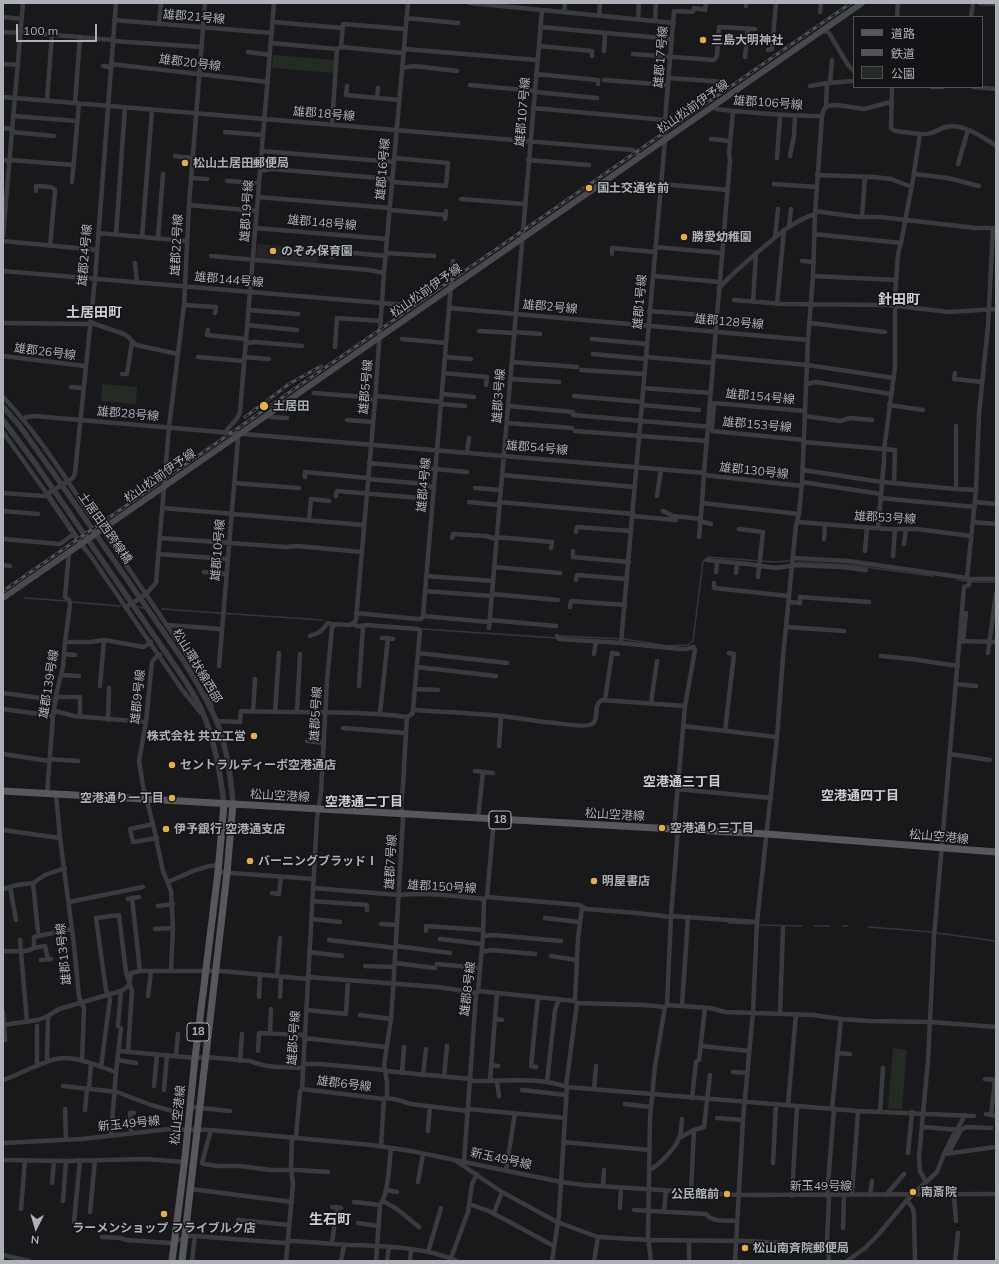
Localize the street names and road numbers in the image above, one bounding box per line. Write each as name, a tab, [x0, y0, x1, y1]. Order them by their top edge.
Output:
street label: 雄郡21号線	[162, 7, 226, 27]
street label: 雄郡17号線	[651, 25, 671, 89]
street label: 雄郡20号線	[158, 52, 222, 74]
street label: 雄郡107号線	[513, 77, 533, 147]
street label: 松山松前伊予線	[654, 77, 732, 137]
street label: 雄郡106号線	[733, 93, 803, 113]
street label: 雄郡18号線	[292, 104, 356, 124]
street label: 雄郡16号線	[373, 137, 393, 201]
street label: 雄郡19号線	[238, 179, 256, 243]
street label: 雄郡22号線	[168, 213, 186, 277]
street label: 雄郡148号線	[287, 213, 357, 233]
street label: 雄郡24号線	[75, 223, 95, 287]
street label: 松山松前伊予線	[387, 261, 465, 321]
street label: 雄郡144号線	[194, 270, 264, 290]
street label: 雄郡1号線	[630, 274, 650, 330]
street label: 雄郡2号線	[522, 297, 578, 317]
street label: 雄郡128号線	[694, 312, 764, 332]
street label: 雄郡26号線	[13, 341, 77, 363]
street label: 雄郡5号線	[356, 359, 376, 415]
street label: 雄郡3号線	[490, 368, 508, 424]
street label: 雄郡154号線	[725, 387, 795, 407]
street label: 雄郡28号線	[96, 404, 160, 424]
street label: 雄郡153号線	[722, 415, 792, 435]
street label: 雄郡54号線	[505, 438, 569, 458]
street label: 松山松前伊予線	[121, 446, 199, 506]
street label: 雄郡4号線	[414, 457, 434, 513]
street label: 雄郡130号線	[719, 460, 789, 482]
street label: 土居田西跨線橋	[75, 489, 135, 567]
street label: 雄郡53号線	[853, 509, 917, 527]
street label: 雄郡10号線	[208, 518, 228, 582]
street label: 松山環状線西部	[169, 626, 225, 706]
street label: 雄郡139号線	[36, 649, 62, 719]
street label: 雄郡9号線	[128, 669, 148, 725]
street label: 雄郡5号線	[307, 686, 325, 742]
street label: 松山空港線	[250, 787, 310, 805]
street label: 松山空港線	[585, 806, 645, 824]
road number: 18	[489, 811, 511, 829]
street label: 松山空港線	[908, 827, 970, 847]
street label: 雄郡7号線	[382, 834, 400, 890]
street label: 雄郡150号線	[407, 878, 477, 896]
street label: 雄郡13号線	[54, 922, 74, 986]
street label: 雄郡8号線	[457, 961, 479, 1017]
street label: 雄郡5号線	[285, 1010, 303, 1066]
road number: 18	[187, 1023, 209, 1041]
street label: 雄郡6号線	[316, 1073, 372, 1095]
street label: 松山空港線	[168, 1084, 188, 1146]
street label: 新玉49号線	[97, 1114, 161, 1134]
street label: 新玉49号線	[469, 1145, 533, 1173]
street label: 新玉49号線	[790, 1179, 852, 1193]

